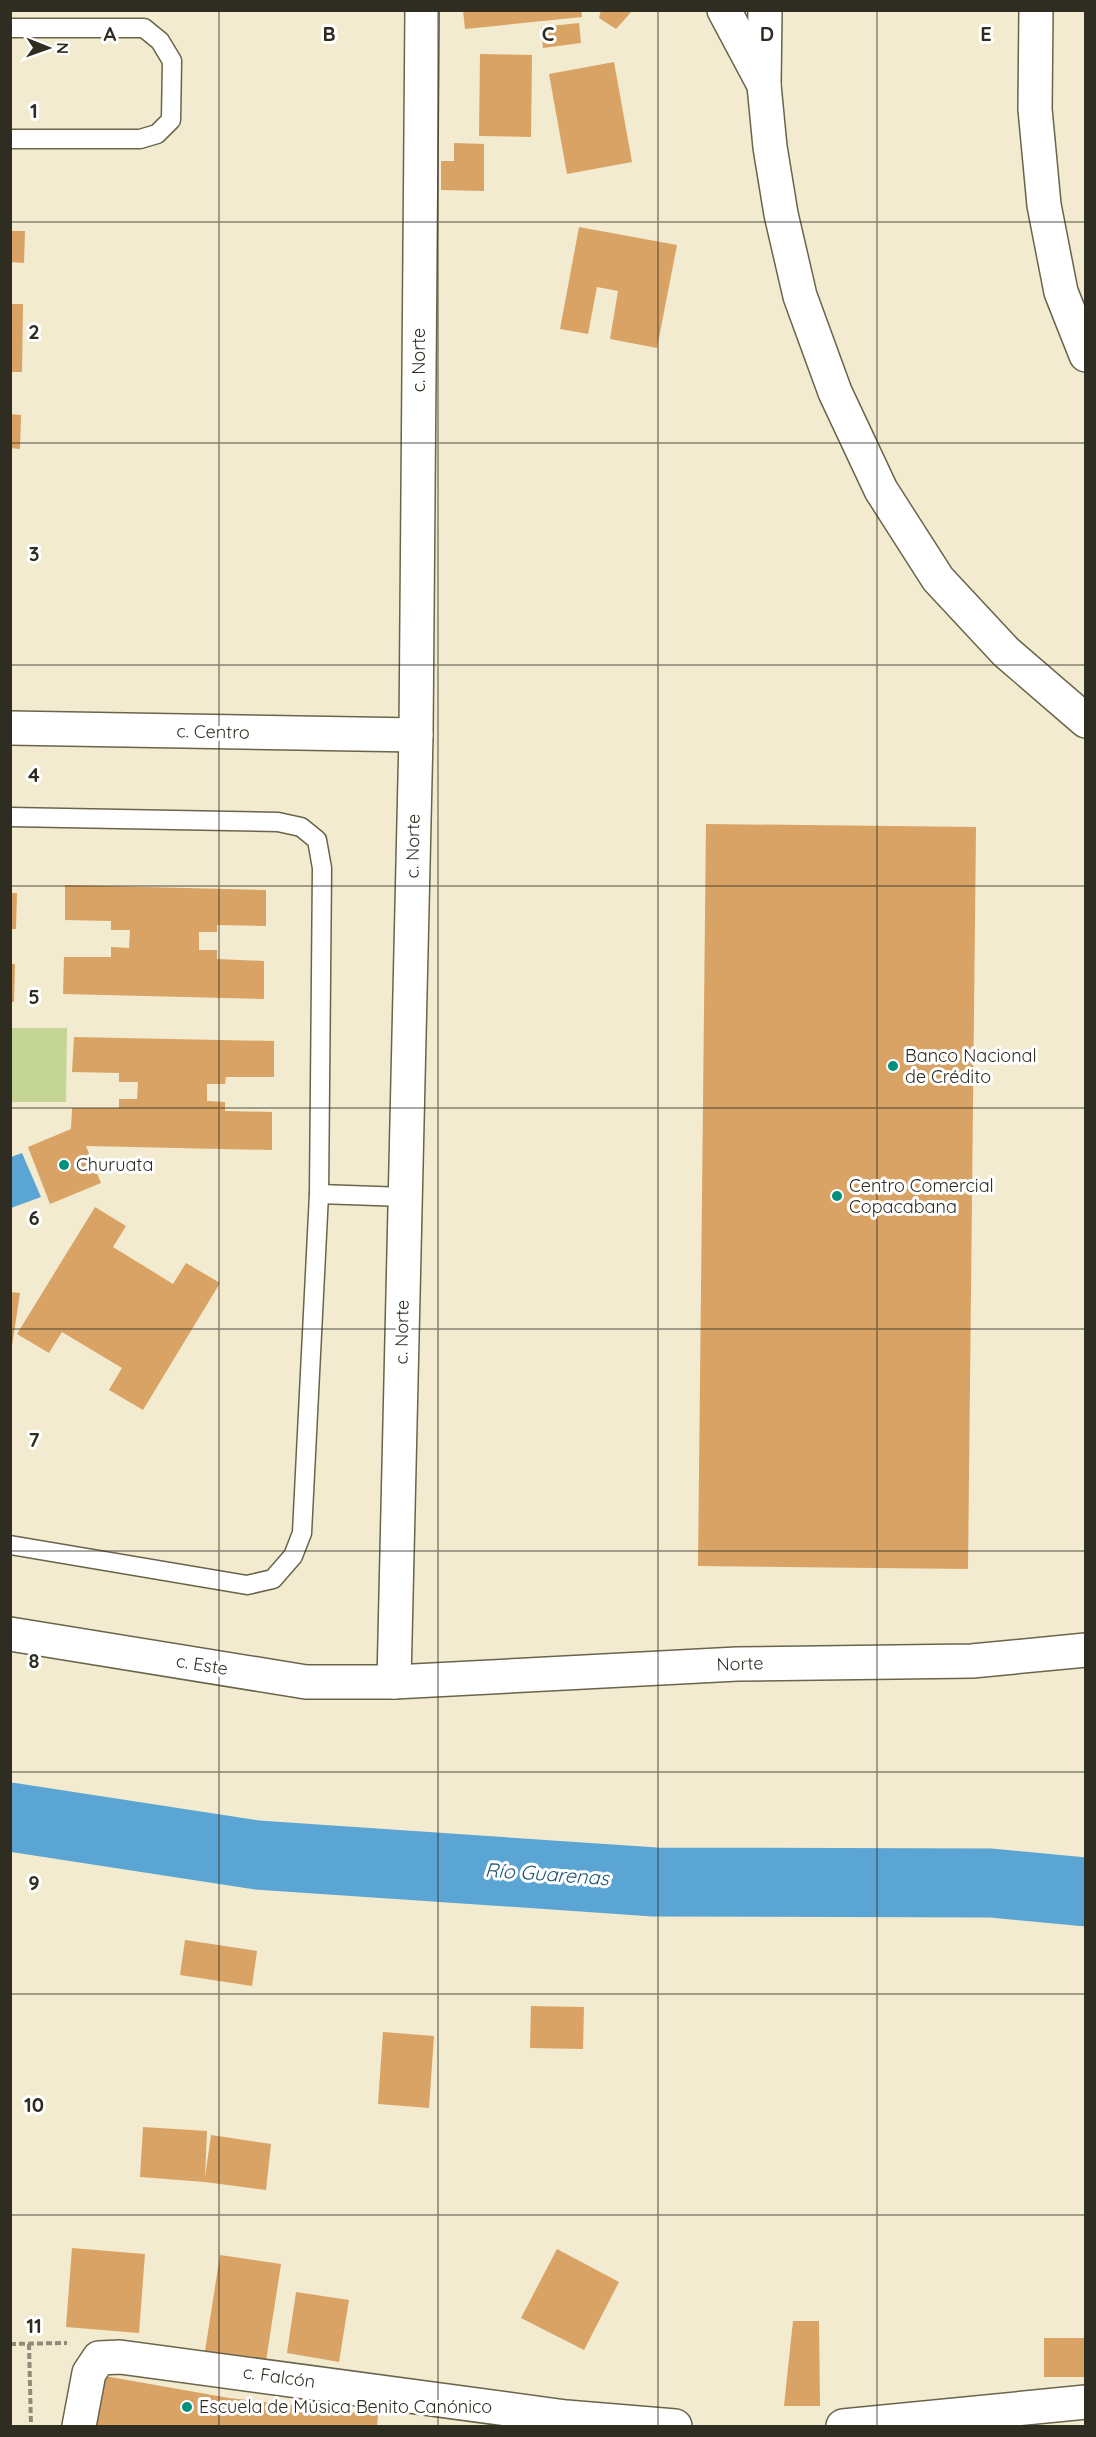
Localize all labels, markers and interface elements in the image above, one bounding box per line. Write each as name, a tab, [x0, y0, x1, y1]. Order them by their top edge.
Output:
north arrow	[18, 18, 78, 78]
text: A	[104, 21, 117, 46]
text: B	[322, 21, 336, 46]
text: C	[542, 21, 555, 46]
text: D	[760, 21, 774, 46]
text: E	[980, 21, 992, 46]
text: N	[53, 42, 73, 54]
text: 1	[30, 98, 38, 123]
text: 2	[28, 319, 40, 344]
street label: c. Norte	[407, 328, 430, 392]
text: 3	[29, 541, 39, 566]
street label: c. Centro	[176, 719, 250, 744]
text: 4	[28, 762, 40, 787]
street label: c. Norte	[400, 813, 425, 878]
text: 5	[28, 984, 40, 1009]
place label: Banco Nacional de Crédito	[905, 1044, 1037, 1088]
marker: Banco Nacional de Crédito	[886, 1059, 900, 1073]
place label: Churuata	[76, 1153, 153, 1176]
marker: Churuata	[57, 1158, 71, 1172]
place label: Centro Comercial Copacabana	[849, 1174, 994, 1218]
marker: Centro Comercial Copacabana	[830, 1189, 844, 1203]
text: 6	[28, 1205, 40, 1230]
street label: c. Norte	[389, 1299, 414, 1364]
text: 7	[29, 1427, 40, 1452]
text: 8	[29, 1648, 40, 1673]
street label: c. Este	[174, 1649, 230, 1680]
street label: Norte	[716, 1651, 764, 1676]
water label: Río Guarenas	[484, 1857, 611, 1890]
text: 9	[28, 1870, 40, 1895]
text: 10	[24, 2092, 44, 2117]
text: 11	[26, 2313, 42, 2338]
street label: c. Falcón	[241, 2360, 317, 2393]
place label: Escuela de Música Benito Canónico	[199, 2395, 492, 2418]
marker: Escuela de Música Benito Canónico	[180, 2400, 194, 2414]

